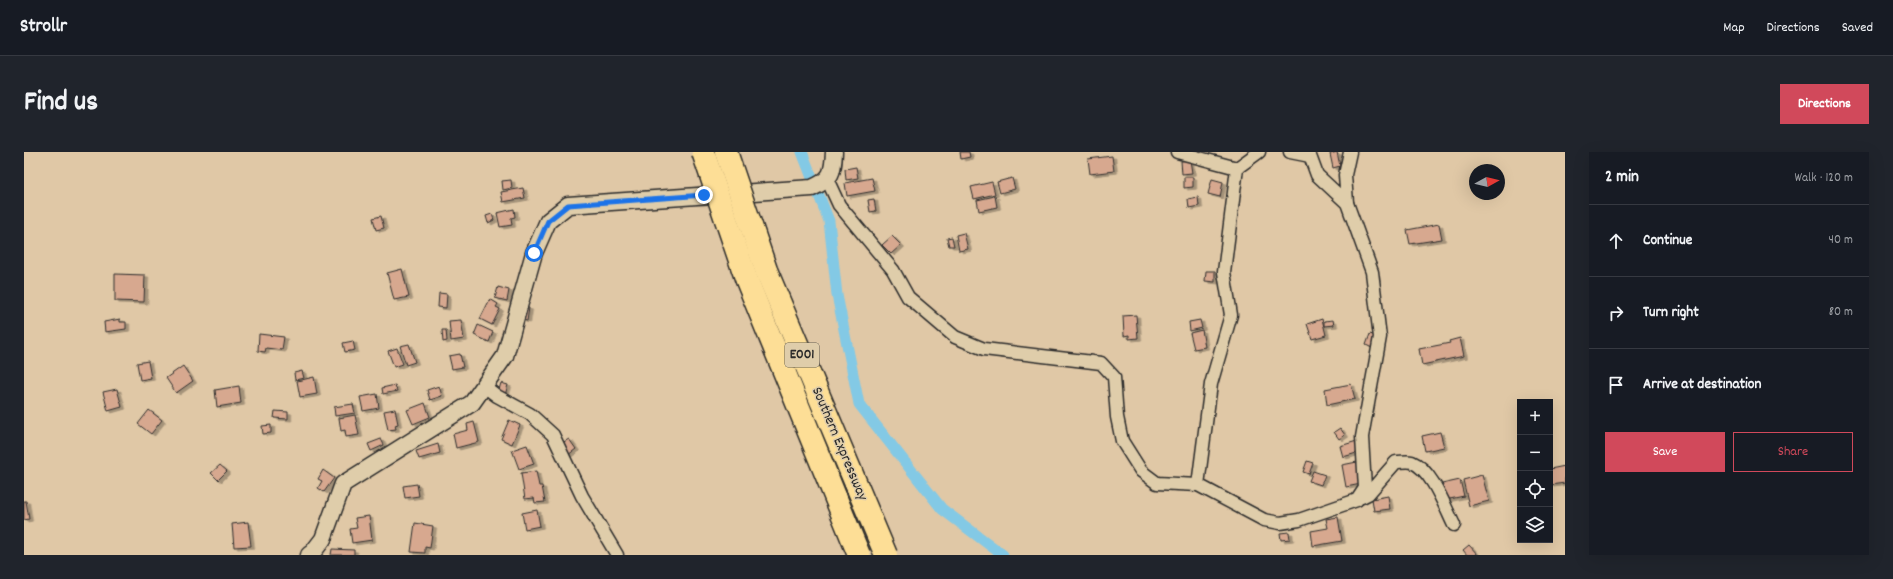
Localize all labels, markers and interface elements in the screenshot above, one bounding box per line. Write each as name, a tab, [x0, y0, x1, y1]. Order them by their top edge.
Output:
text: Strollr	[20, 14, 67, 41]
text: Map	[1723, 18, 1745, 38]
text: Directions	[1767, 18, 1820, 38]
text: Saved	[1842, 18, 1873, 38]
text: Find us	[24, 84, 98, 124]
button: Directions	[1780, 84, 1869, 124]
north arrow	[1469, 164, 1505, 200]
text: 2 min	[1605, 166, 1639, 190]
text: Walk · 120 m	[1795, 169, 1853, 188]
route end	[695, 186, 713, 204]
icon: ahead	[1605, 230, 1627, 252]
text: Continue	[1643, 230, 1692, 252]
text: 40 m	[1829, 231, 1853, 250]
route start	[525, 244, 543, 262]
icon: right	[1605, 302, 1627, 324]
text: Turn right	[1643, 302, 1699, 324]
text: 80 m	[1829, 303, 1853, 322]
road number: E001	[785, 343, 819, 367]
icon: arrive	[1605, 374, 1627, 396]
text: Arrive at destination	[1643, 374, 1761, 396]
street label: Southern Expressway	[805, 384, 873, 505]
map controls	[1517, 399, 1553, 543]
button: +	[1517, 399, 1553, 435]
button: Save	[1605, 432, 1725, 472]
button: Share	[1733, 432, 1853, 472]
button: −	[1517, 435, 1553, 471]
button: locate	[1517, 471, 1553, 507]
button: layers	[1517, 507, 1553, 543]

